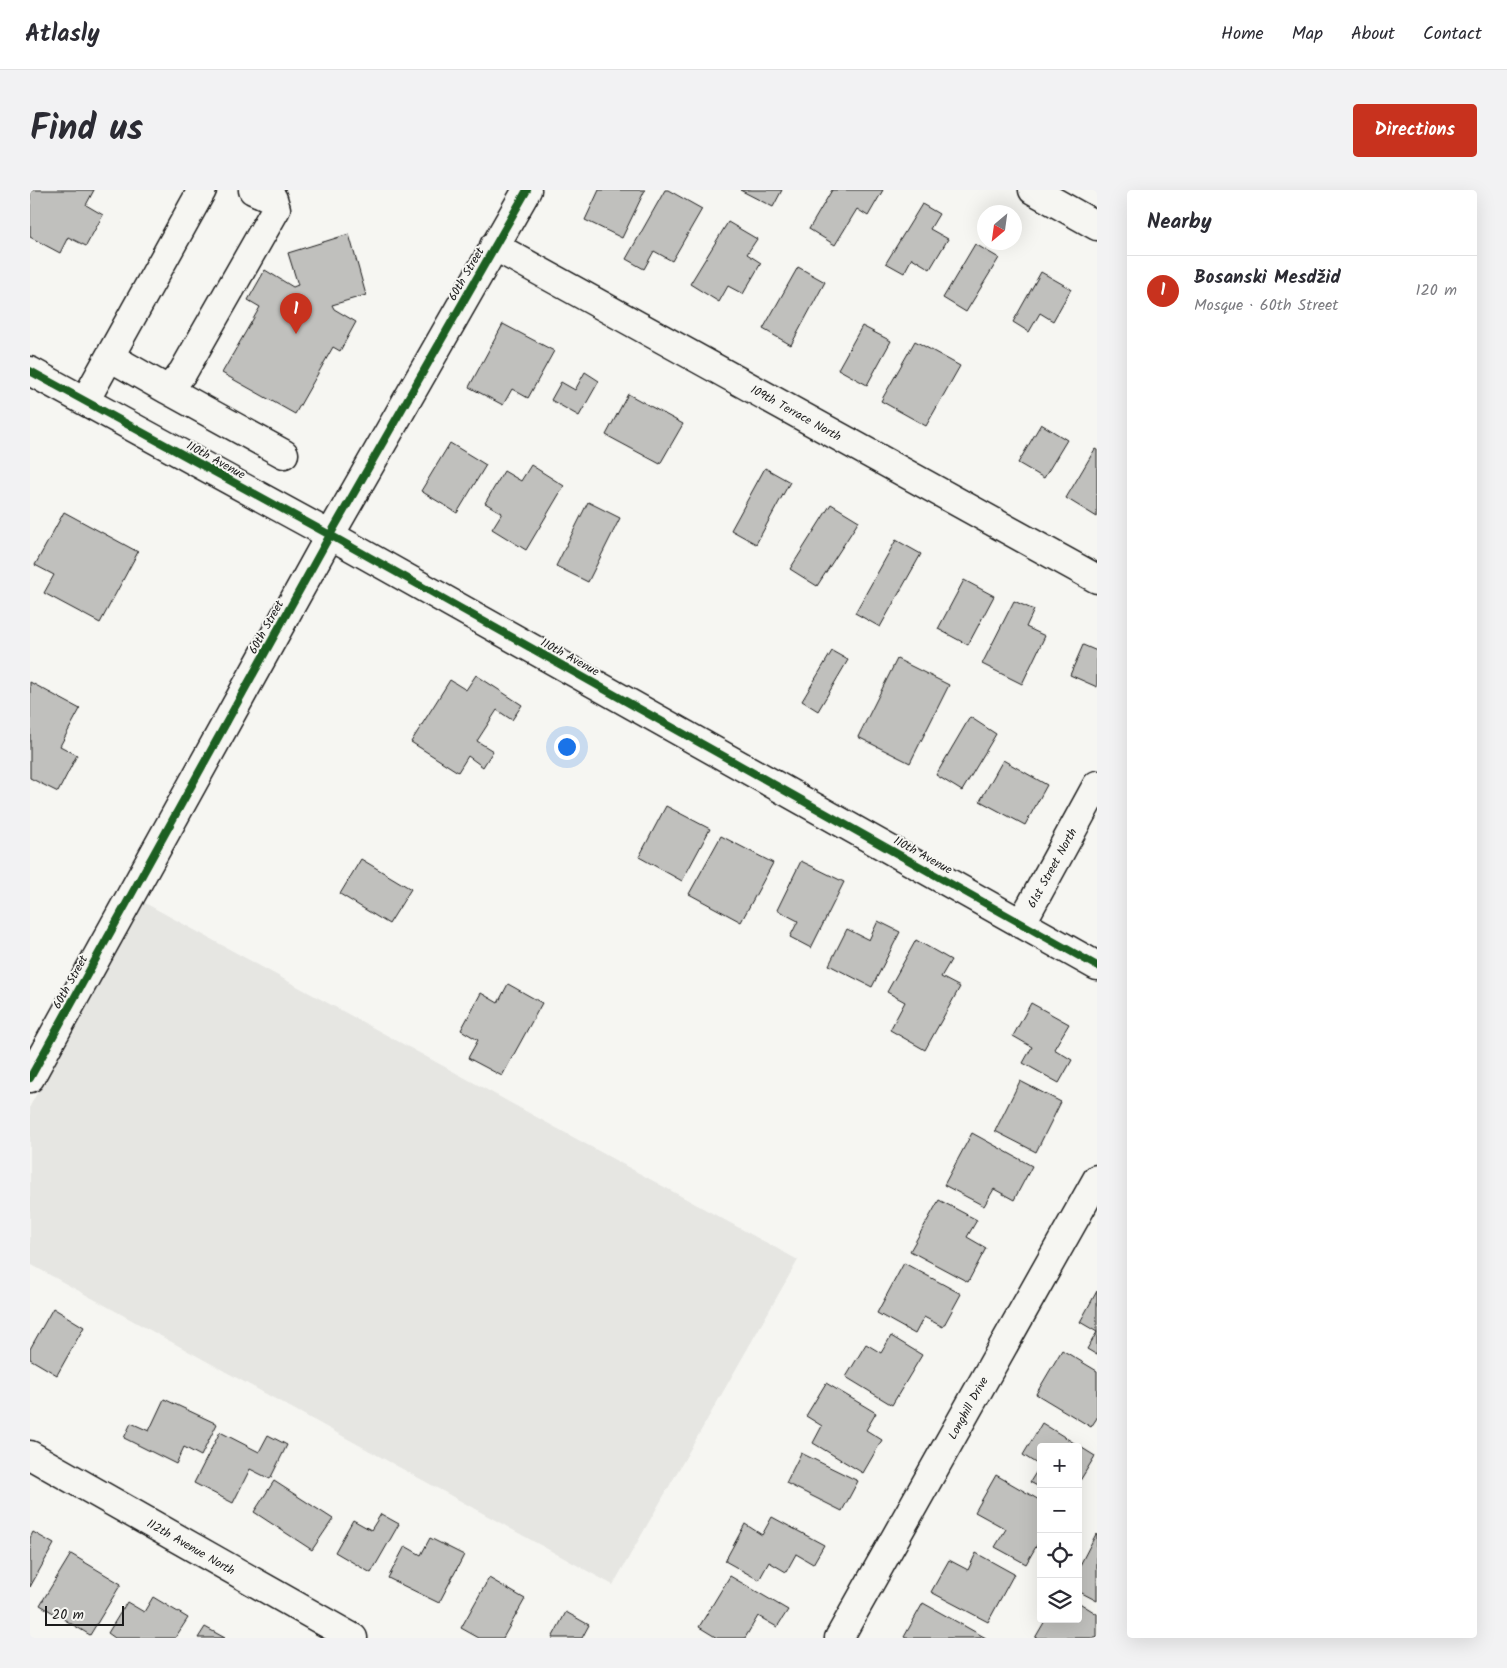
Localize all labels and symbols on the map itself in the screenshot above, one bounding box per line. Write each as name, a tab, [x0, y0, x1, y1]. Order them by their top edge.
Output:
north arrow	[977, 205, 1022, 250]
street label: 60th Street	[443, 244, 490, 305]
pin: 1	[280, 293, 312, 334]
street label: 109th Terrace North	[747, 381, 845, 446]
street label: 110th Avenue	[183, 436, 249, 485]
street label: 60th Street	[244, 597, 289, 658]
street label: 110th Avenue	[537, 633, 603, 682]
your location	[554, 734, 580, 760]
street label: 61st Street North	[1023, 825, 1082, 912]
street label: 110th Avenue	[890, 831, 956, 880]
street label: 60th Street	[48, 952, 93, 1013]
street label: Longhill Drive	[943, 1373, 994, 1443]
street label: 112th Avenue North	[143, 1514, 238, 1580]
scale bar	[45, 1603, 124, 1626]

